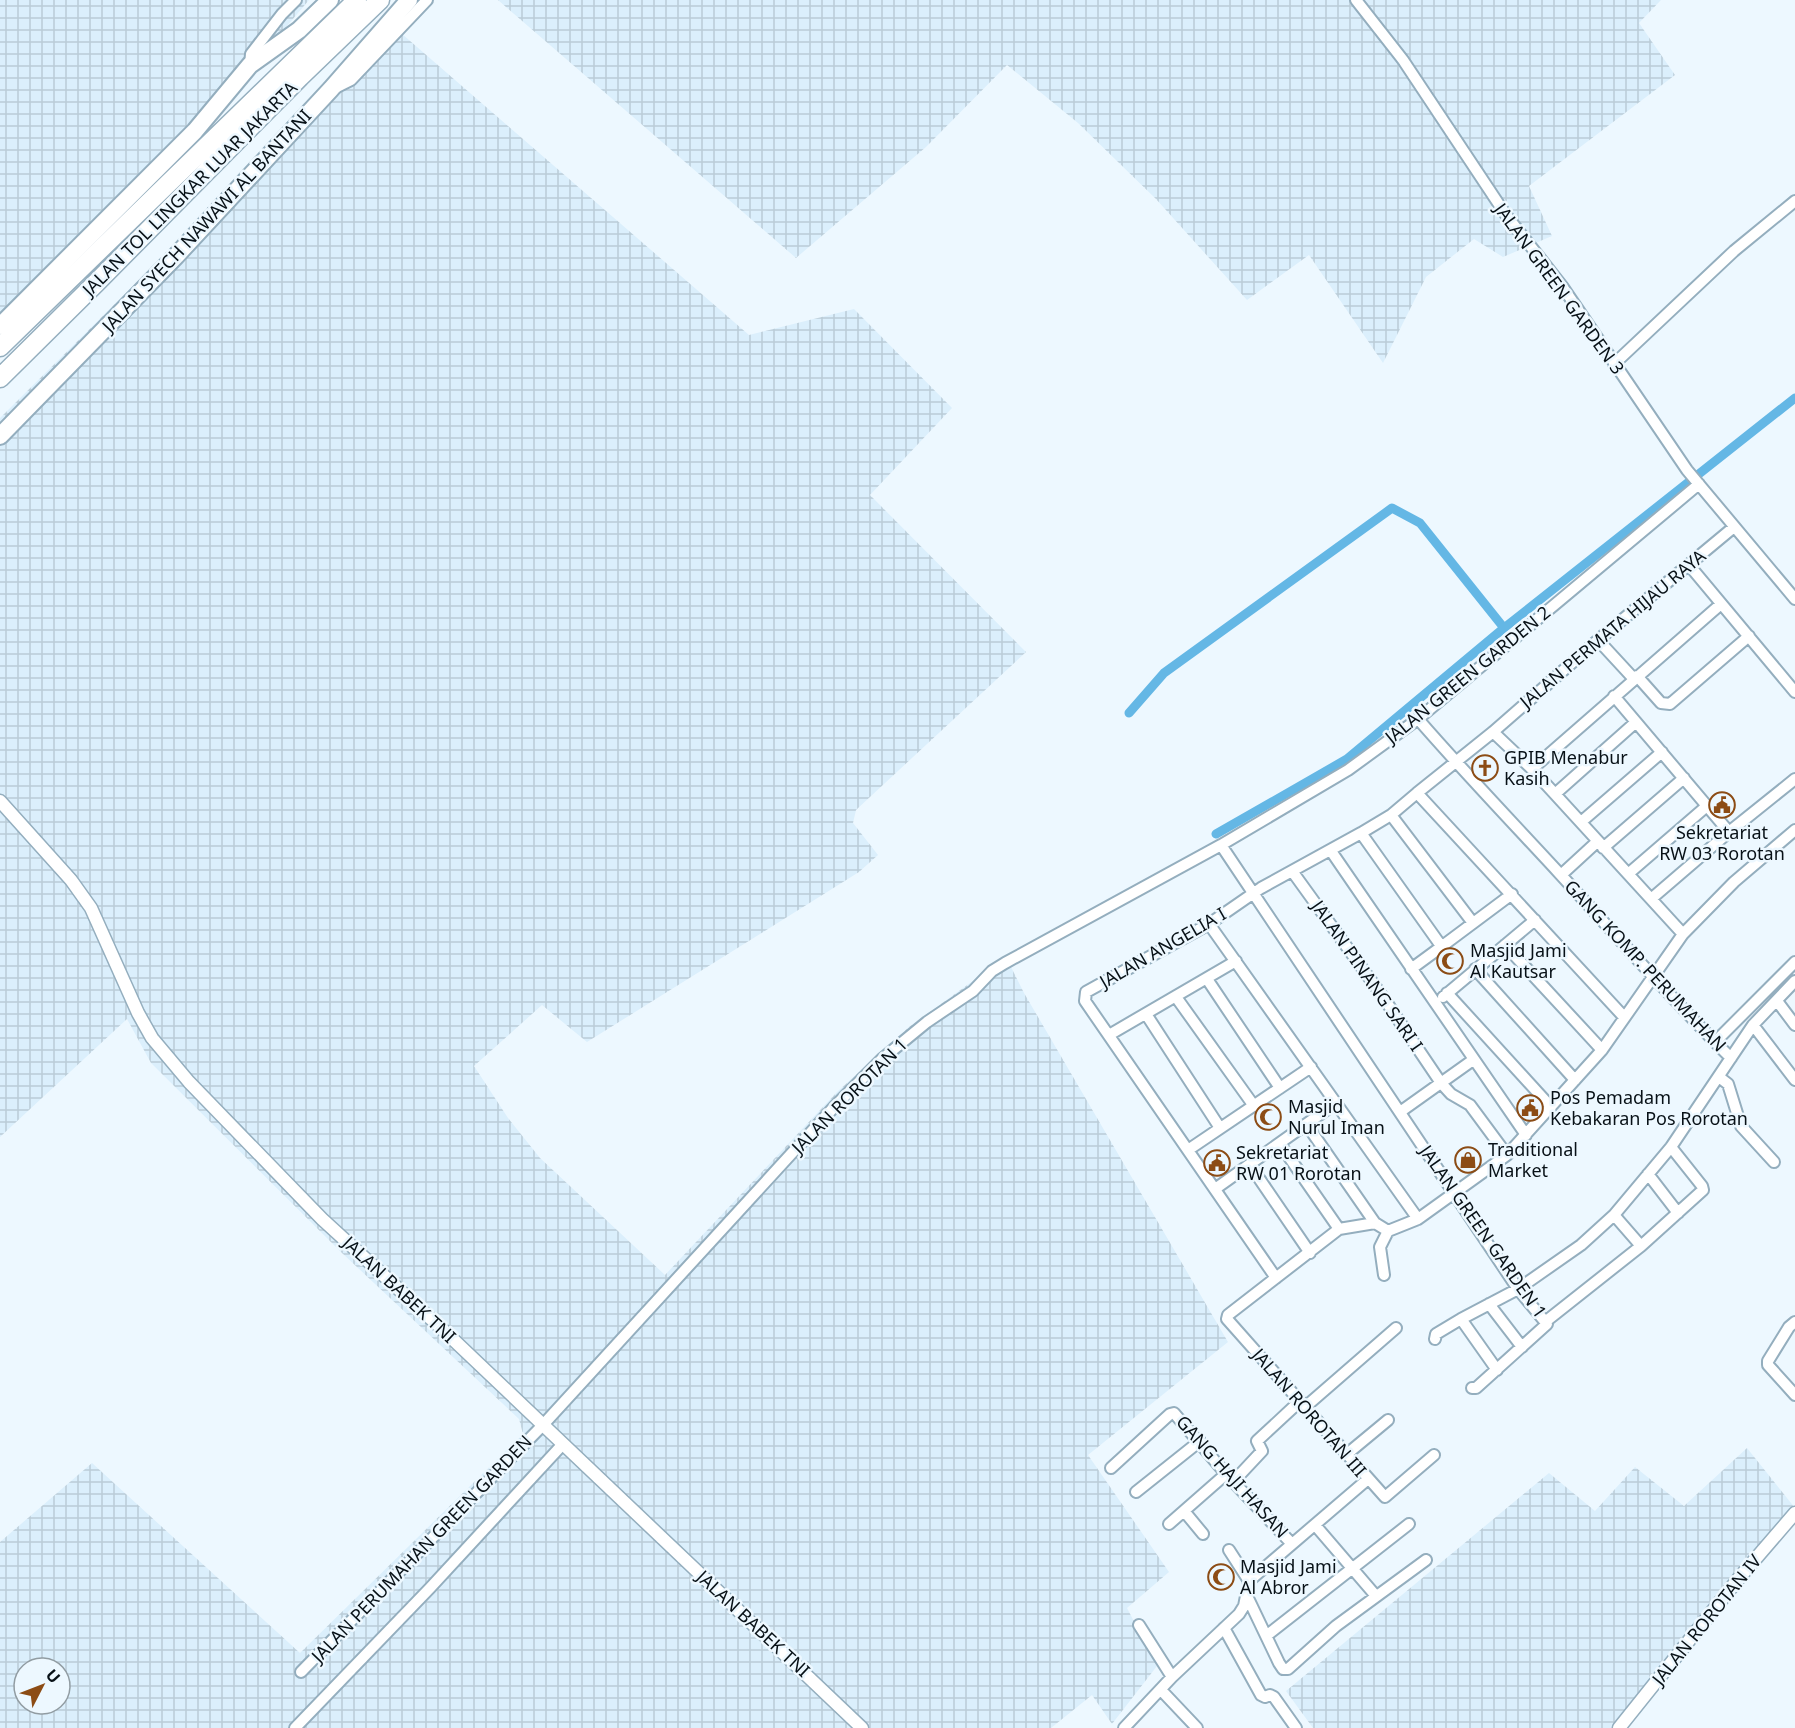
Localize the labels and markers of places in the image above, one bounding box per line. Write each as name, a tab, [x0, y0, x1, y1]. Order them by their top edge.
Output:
place label: GPIB Menabur Kasih	[1504, 745, 1628, 790]
church icon: GPIB Menabur Kasih	[1470, 753, 1500, 783]
public building icon: Sekretariat RW 03 Rorotan	[1707, 790, 1737, 820]
place label: Sekretariat RW 03 Rorotan	[1659, 820, 1785, 865]
place label: Masjid Jami Al Kautsar	[1470, 938, 1567, 983]
mosque icon: Masjid Jami Al Kautsar	[1435, 946, 1465, 976]
place label: Pos Pemadam Kebakaran Pos Rorotan	[1550, 1085, 1748, 1130]
public building icon: Pos Pemadam Kebakaran Pos Rorotan	[1515, 1093, 1545, 1123]
place label: Masjid Nurul Iman	[1288, 1094, 1385, 1139]
mosque icon: Masjid Nurul Iman	[1253, 1102, 1283, 1132]
place label: Traditional Market	[1488, 1137, 1578, 1182]
place label: Sekretariat RW 01 Rorotan	[1236, 1140, 1362, 1185]
shop icon: Traditional Market	[1453, 1145, 1483, 1175]
public building icon: Sekretariat RW 01 Rorotan	[1202, 1148, 1232, 1178]
place label: Masjid Jami Al Abror	[1240, 1554, 1337, 1599]
mosque icon: Masjid Jami Al Abror	[1206, 1562, 1236, 1592]

